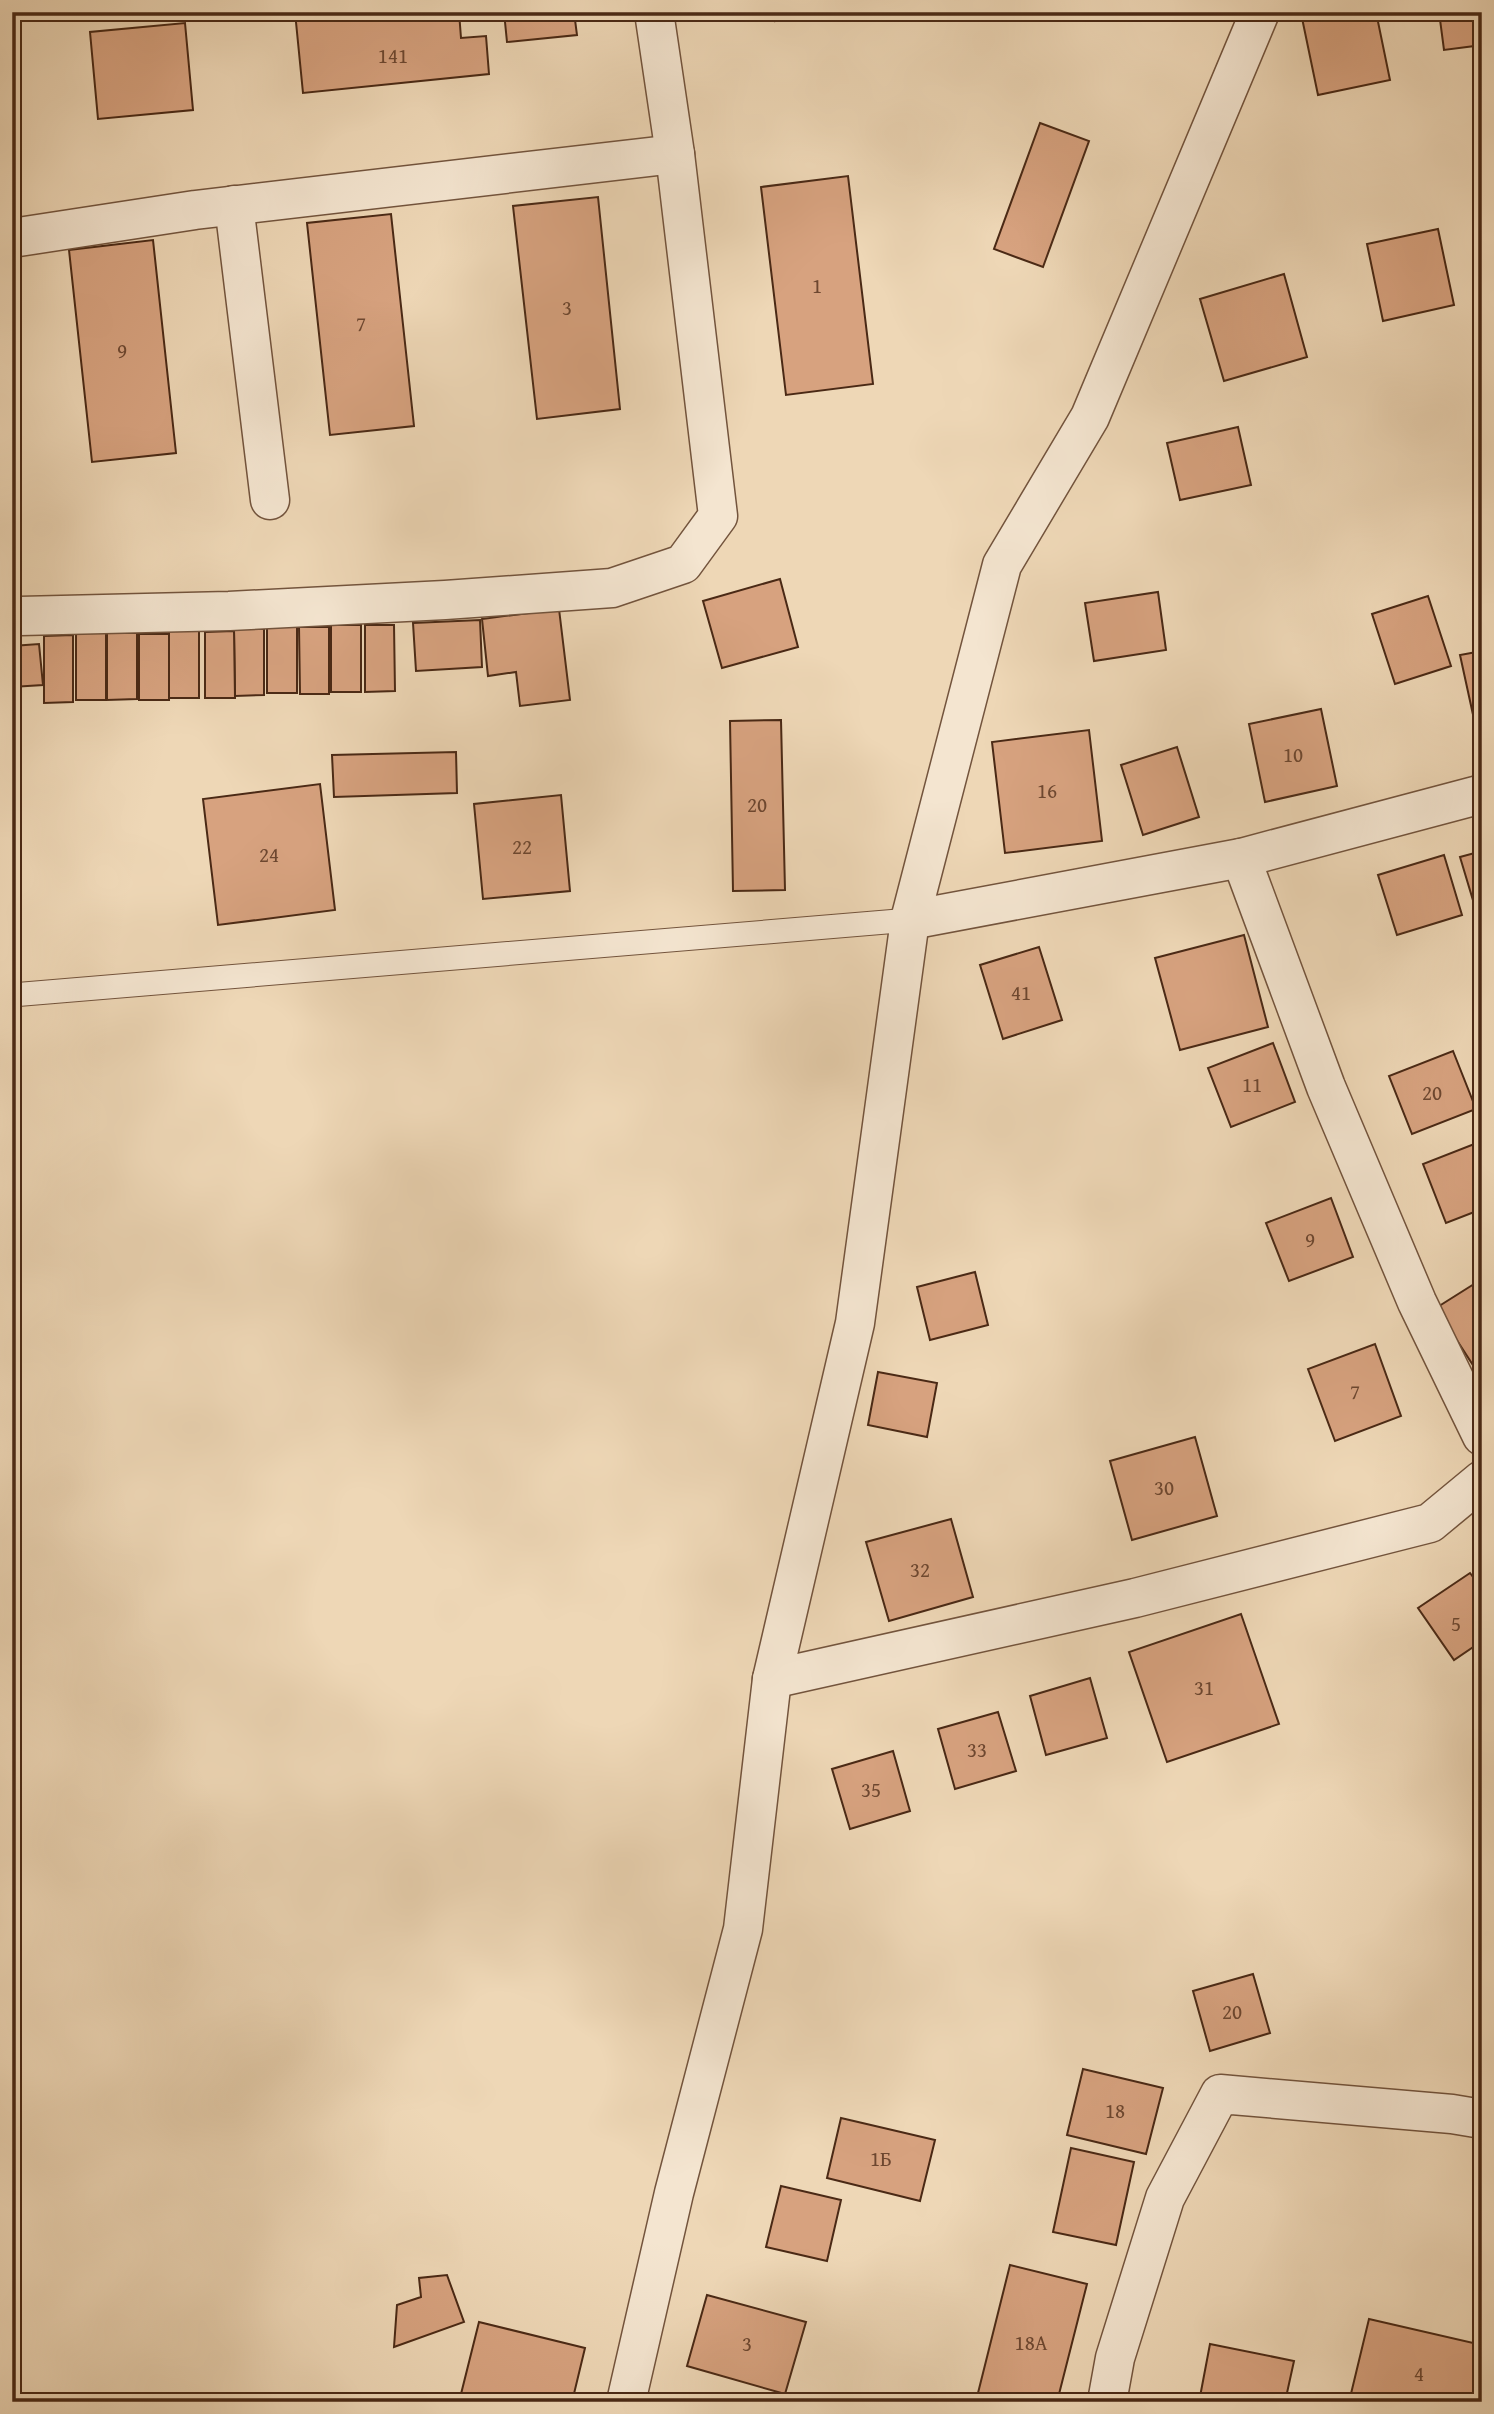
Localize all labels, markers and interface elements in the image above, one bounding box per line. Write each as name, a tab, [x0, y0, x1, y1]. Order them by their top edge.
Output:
house number: 141	[378, 40, 408, 71]
house number: 1	[812, 270, 822, 301]
house number: 3	[562, 292, 572, 323]
house number: 7	[356, 308, 366, 339]
house number: 9	[117, 335, 127, 366]
house number: 10	[1283, 739, 1303, 770]
house number: 16	[1037, 775, 1057, 806]
house number: 20	[747, 789, 767, 820]
house number: 22	[512, 831, 532, 862]
house number: 24	[259, 839, 279, 870]
house number: 41	[1011, 977, 1031, 1008]
house number: 11	[1242, 1069, 1262, 1100]
house number: 20	[1422, 1077, 1442, 1108]
house number: 9	[1305, 1224, 1315, 1255]
house number: 7	[1350, 1376, 1360, 1407]
house number: 30	[1154, 1472, 1174, 1503]
house number: 32	[910, 1554, 930, 1585]
house number: 5	[1451, 1608, 1461, 1639]
house number: 31	[1194, 1672, 1214, 1703]
house number: 33	[967, 1734, 987, 1765]
house number: 35	[861, 1774, 881, 1805]
house number: 20	[1222, 1996, 1242, 2027]
house number: 18	[1105, 2095, 1125, 2126]
house number: 1Б	[870, 2143, 892, 2174]
house number: 18А	[1015, 2327, 1048, 2358]
house number: 3	[742, 2328, 752, 2359]
house number: 4	[1414, 2358, 1424, 2389]

